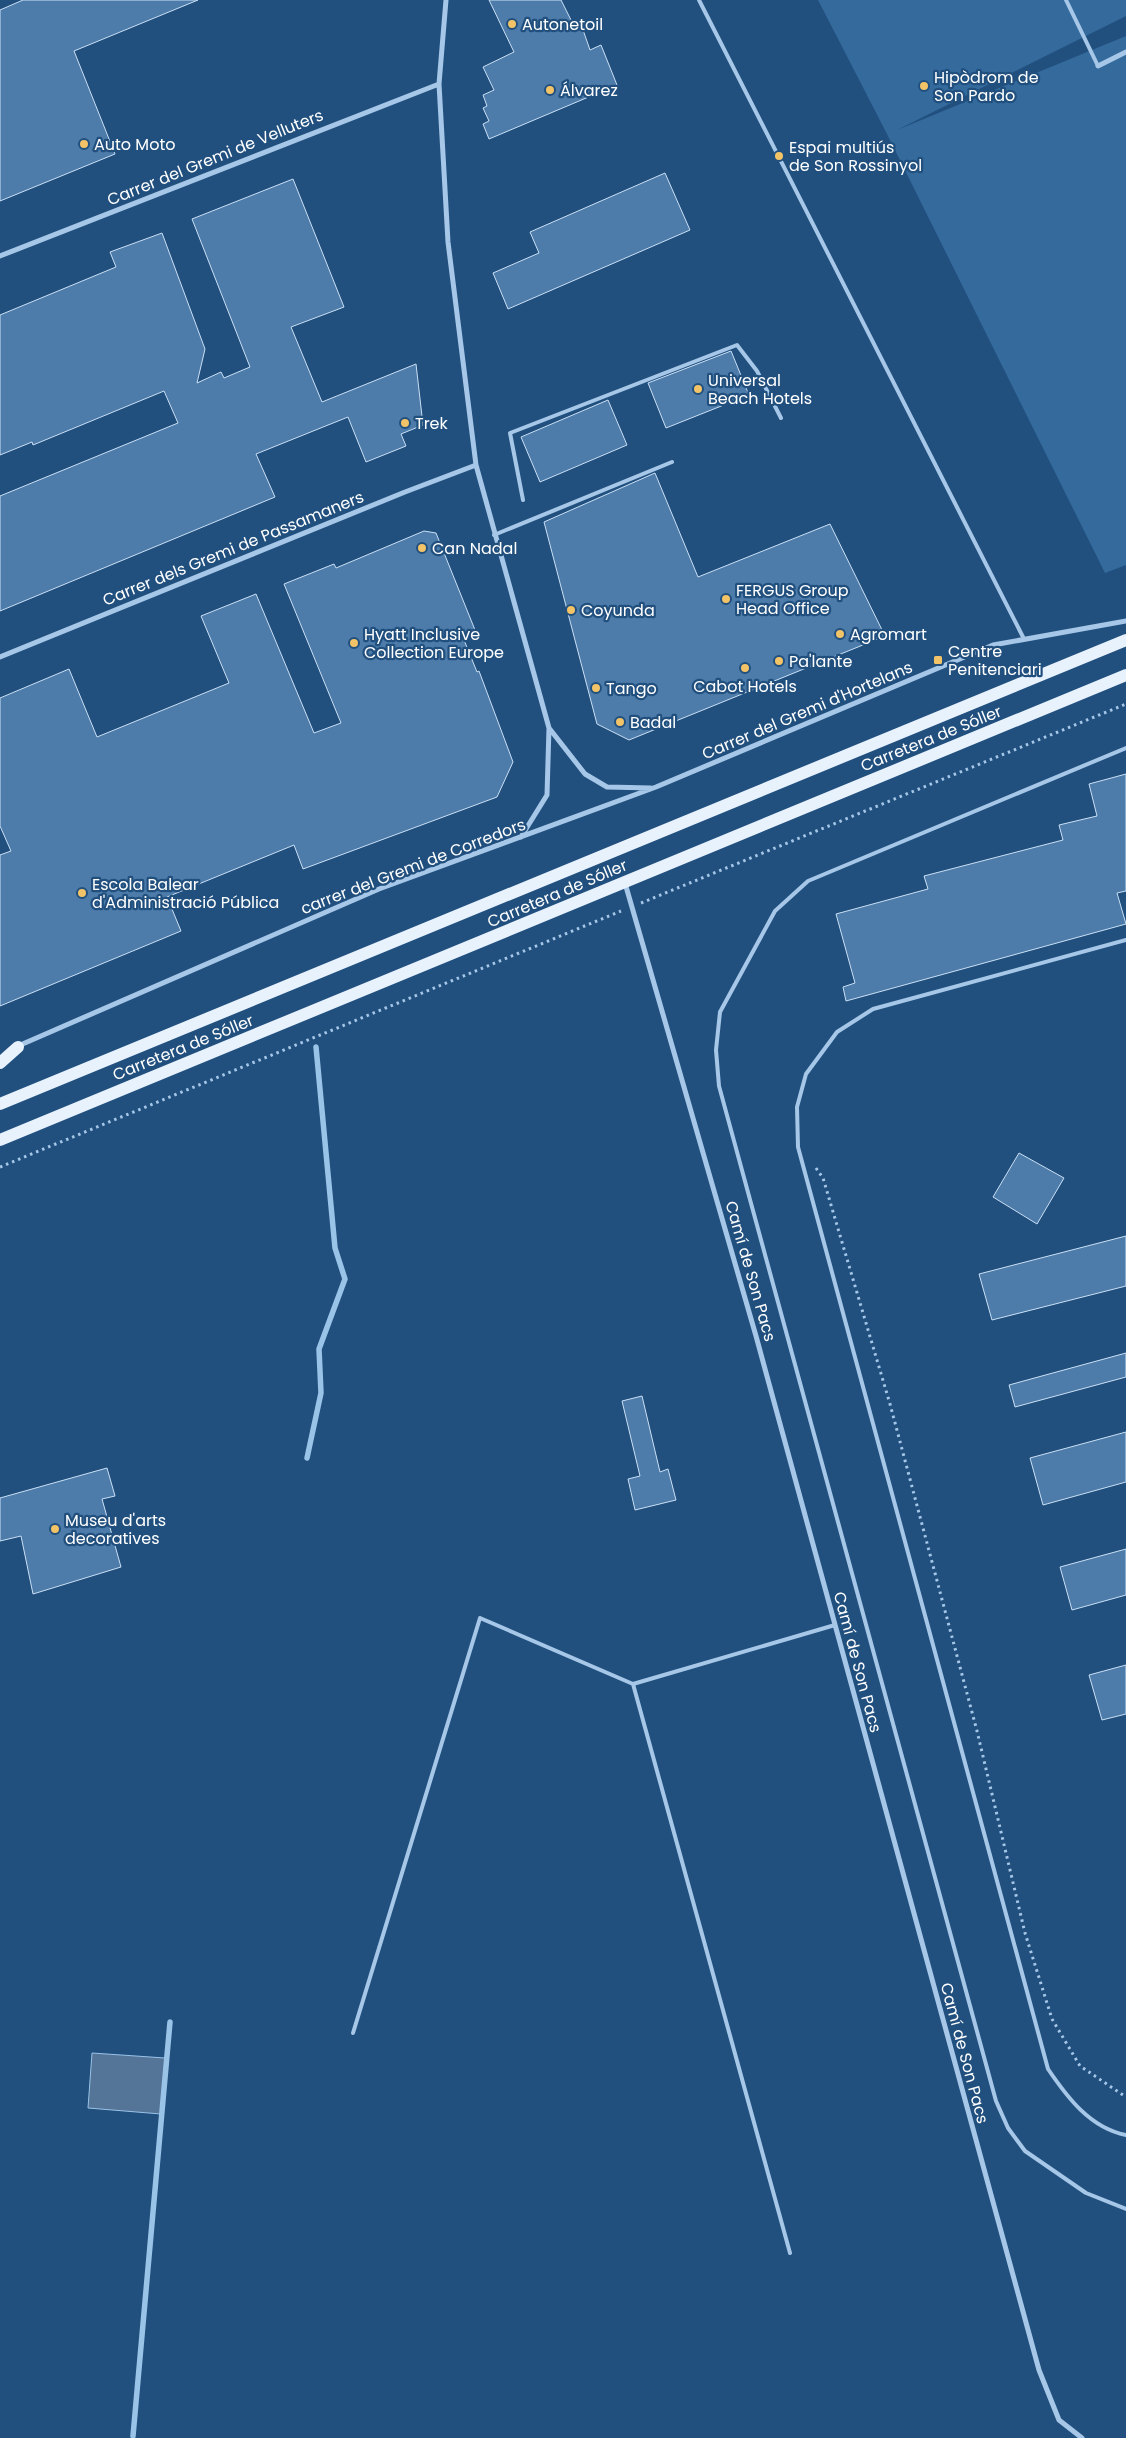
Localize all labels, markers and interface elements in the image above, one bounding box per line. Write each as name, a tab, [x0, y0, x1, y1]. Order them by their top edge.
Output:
place label: Autonetoil	[522, 13, 603, 36]
marker: Autonetoil	[506, 18, 518, 30]
place label: Hipòdrom de Son Pardo	[934, 66, 1039, 107]
place label: Álvarez	[560, 79, 618, 102]
marker: Hipòdrom de Son Pardo	[918, 80, 930, 92]
marker: Álvarez	[544, 84, 556, 96]
street label: Carrer del Gremi de Velluters	[104, 104, 327, 211]
place label: Auto Moto	[94, 133, 175, 156]
place label: Espai multiús de Son Rossinyol	[789, 136, 922, 177]
marker: Auto Moto	[78, 138, 90, 150]
marker: Espai multiús de Son Rossinyol	[773, 150, 785, 162]
place label: Universal Beach Hotels	[708, 369, 812, 410]
marker: Universal Beach Hotels	[692, 383, 704, 395]
place label: Trek	[415, 412, 449, 435]
marker: Trek	[399, 417, 411, 429]
street label: Carrer dels Gremi de Passamaners	[99, 485, 367, 612]
place label: Can Nadal	[432, 537, 517, 560]
marker: Can Nadal	[416, 542, 428, 554]
place label: FERGUS Group Head Office	[736, 579, 849, 620]
marker: FERGUS Group Head Office	[720, 593, 732, 605]
place label: Coyunda	[581, 599, 655, 622]
marker: Coyunda	[565, 604, 577, 616]
place label: Hyatt Inclusive Collection Europe	[364, 623, 504, 664]
place label: Agromart	[850, 623, 927, 646]
marker: Agromart	[834, 628, 846, 640]
marker: Hyatt Inclusive Collection Europe	[348, 637, 360, 649]
place label: Centre Penitenciari	[948, 640, 1042, 681]
place label: Pa'lante	[789, 650, 852, 673]
marker: Centre Penitenciari	[932, 654, 944, 666]
marker: Pa'lante	[773, 655, 785, 667]
street label: Carrer del Gremi d'Hortelans	[698, 656, 916, 765]
marker: Cabot Hotels	[739, 662, 751, 674]
place label: Cabot Hotels	[693, 675, 797, 698]
place label: Tango	[606, 677, 657, 700]
marker: Tango	[590, 682, 602, 694]
street label: Carretera de Sóller	[857, 700, 1005, 777]
place label: Badal	[630, 711, 676, 734]
marker: Badal	[614, 716, 626, 728]
street label: carrer del Gremi de Corredors	[297, 813, 529, 920]
street label: Carretera de Sóller	[484, 854, 631, 933]
place label: Escola Balear d'Administració Pública	[92, 873, 279, 914]
marker: Escola Balear d'Administració Pública	[76, 887, 88, 899]
street label: Carretera de Sóller	[109, 1009, 257, 1086]
street label: Camí de Son Pacs	[719, 1198, 782, 1344]
place label: Museu d'arts decoratives	[65, 1509, 166, 1550]
marker: Museu d'arts decoratives	[49, 1523, 61, 1535]
street label: Camí de Son Pacs	[828, 1589, 887, 1735]
street label: Camí de Son Pacs	[935, 1980, 994, 2126]

